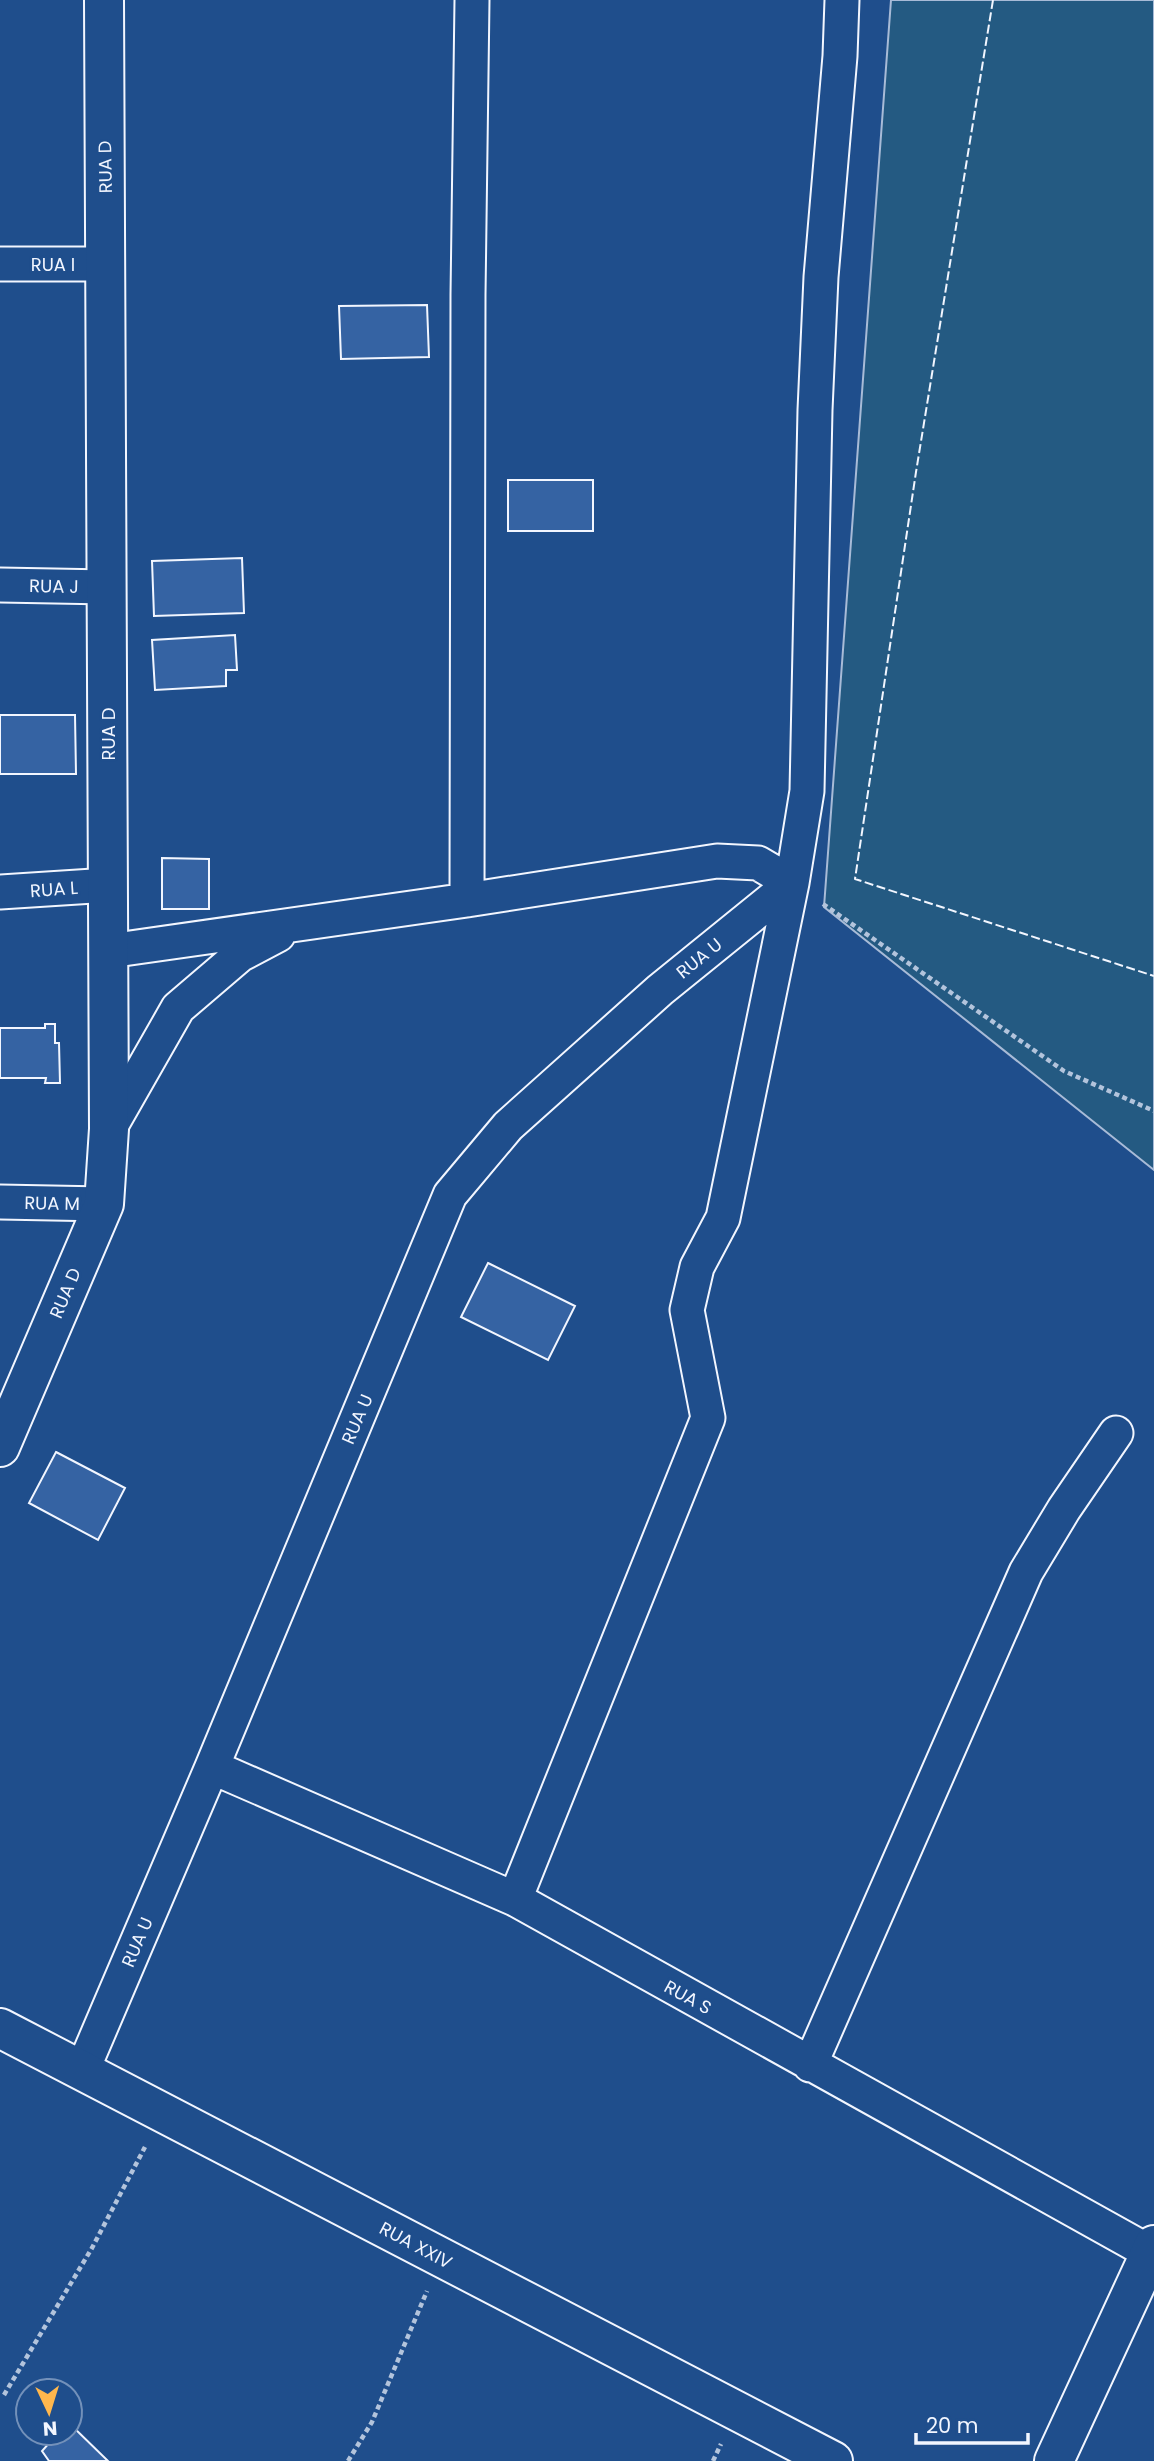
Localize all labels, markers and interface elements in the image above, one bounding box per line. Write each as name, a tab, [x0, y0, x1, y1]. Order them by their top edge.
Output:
street label: RUA D	[92, 140, 118, 194]
street label: RUA I	[31, 252, 75, 277]
street label: RUA J	[29, 573, 79, 599]
street label: RUA D	[96, 708, 121, 760]
street label: RUA L	[29, 875, 79, 903]
street label: RUA U	[671, 932, 727, 984]
street label: RUA M	[24, 1190, 80, 1216]
street label: RUA D	[43, 1264, 87, 1322]
street label: RUA U	[335, 1390, 379, 1448]
street label: RUA U	[115, 1913, 159, 1971]
street label: RUA S	[660, 1974, 716, 2020]
street label: RUA XXIV	[375, 2215, 457, 2275]
north arrow	[14, 2377, 84, 2447]
scale bar	[916, 2402, 1028, 2446]
text: 20 m	[926, 2411, 979, 2440]
text: N	[42, 2414, 58, 2442]

